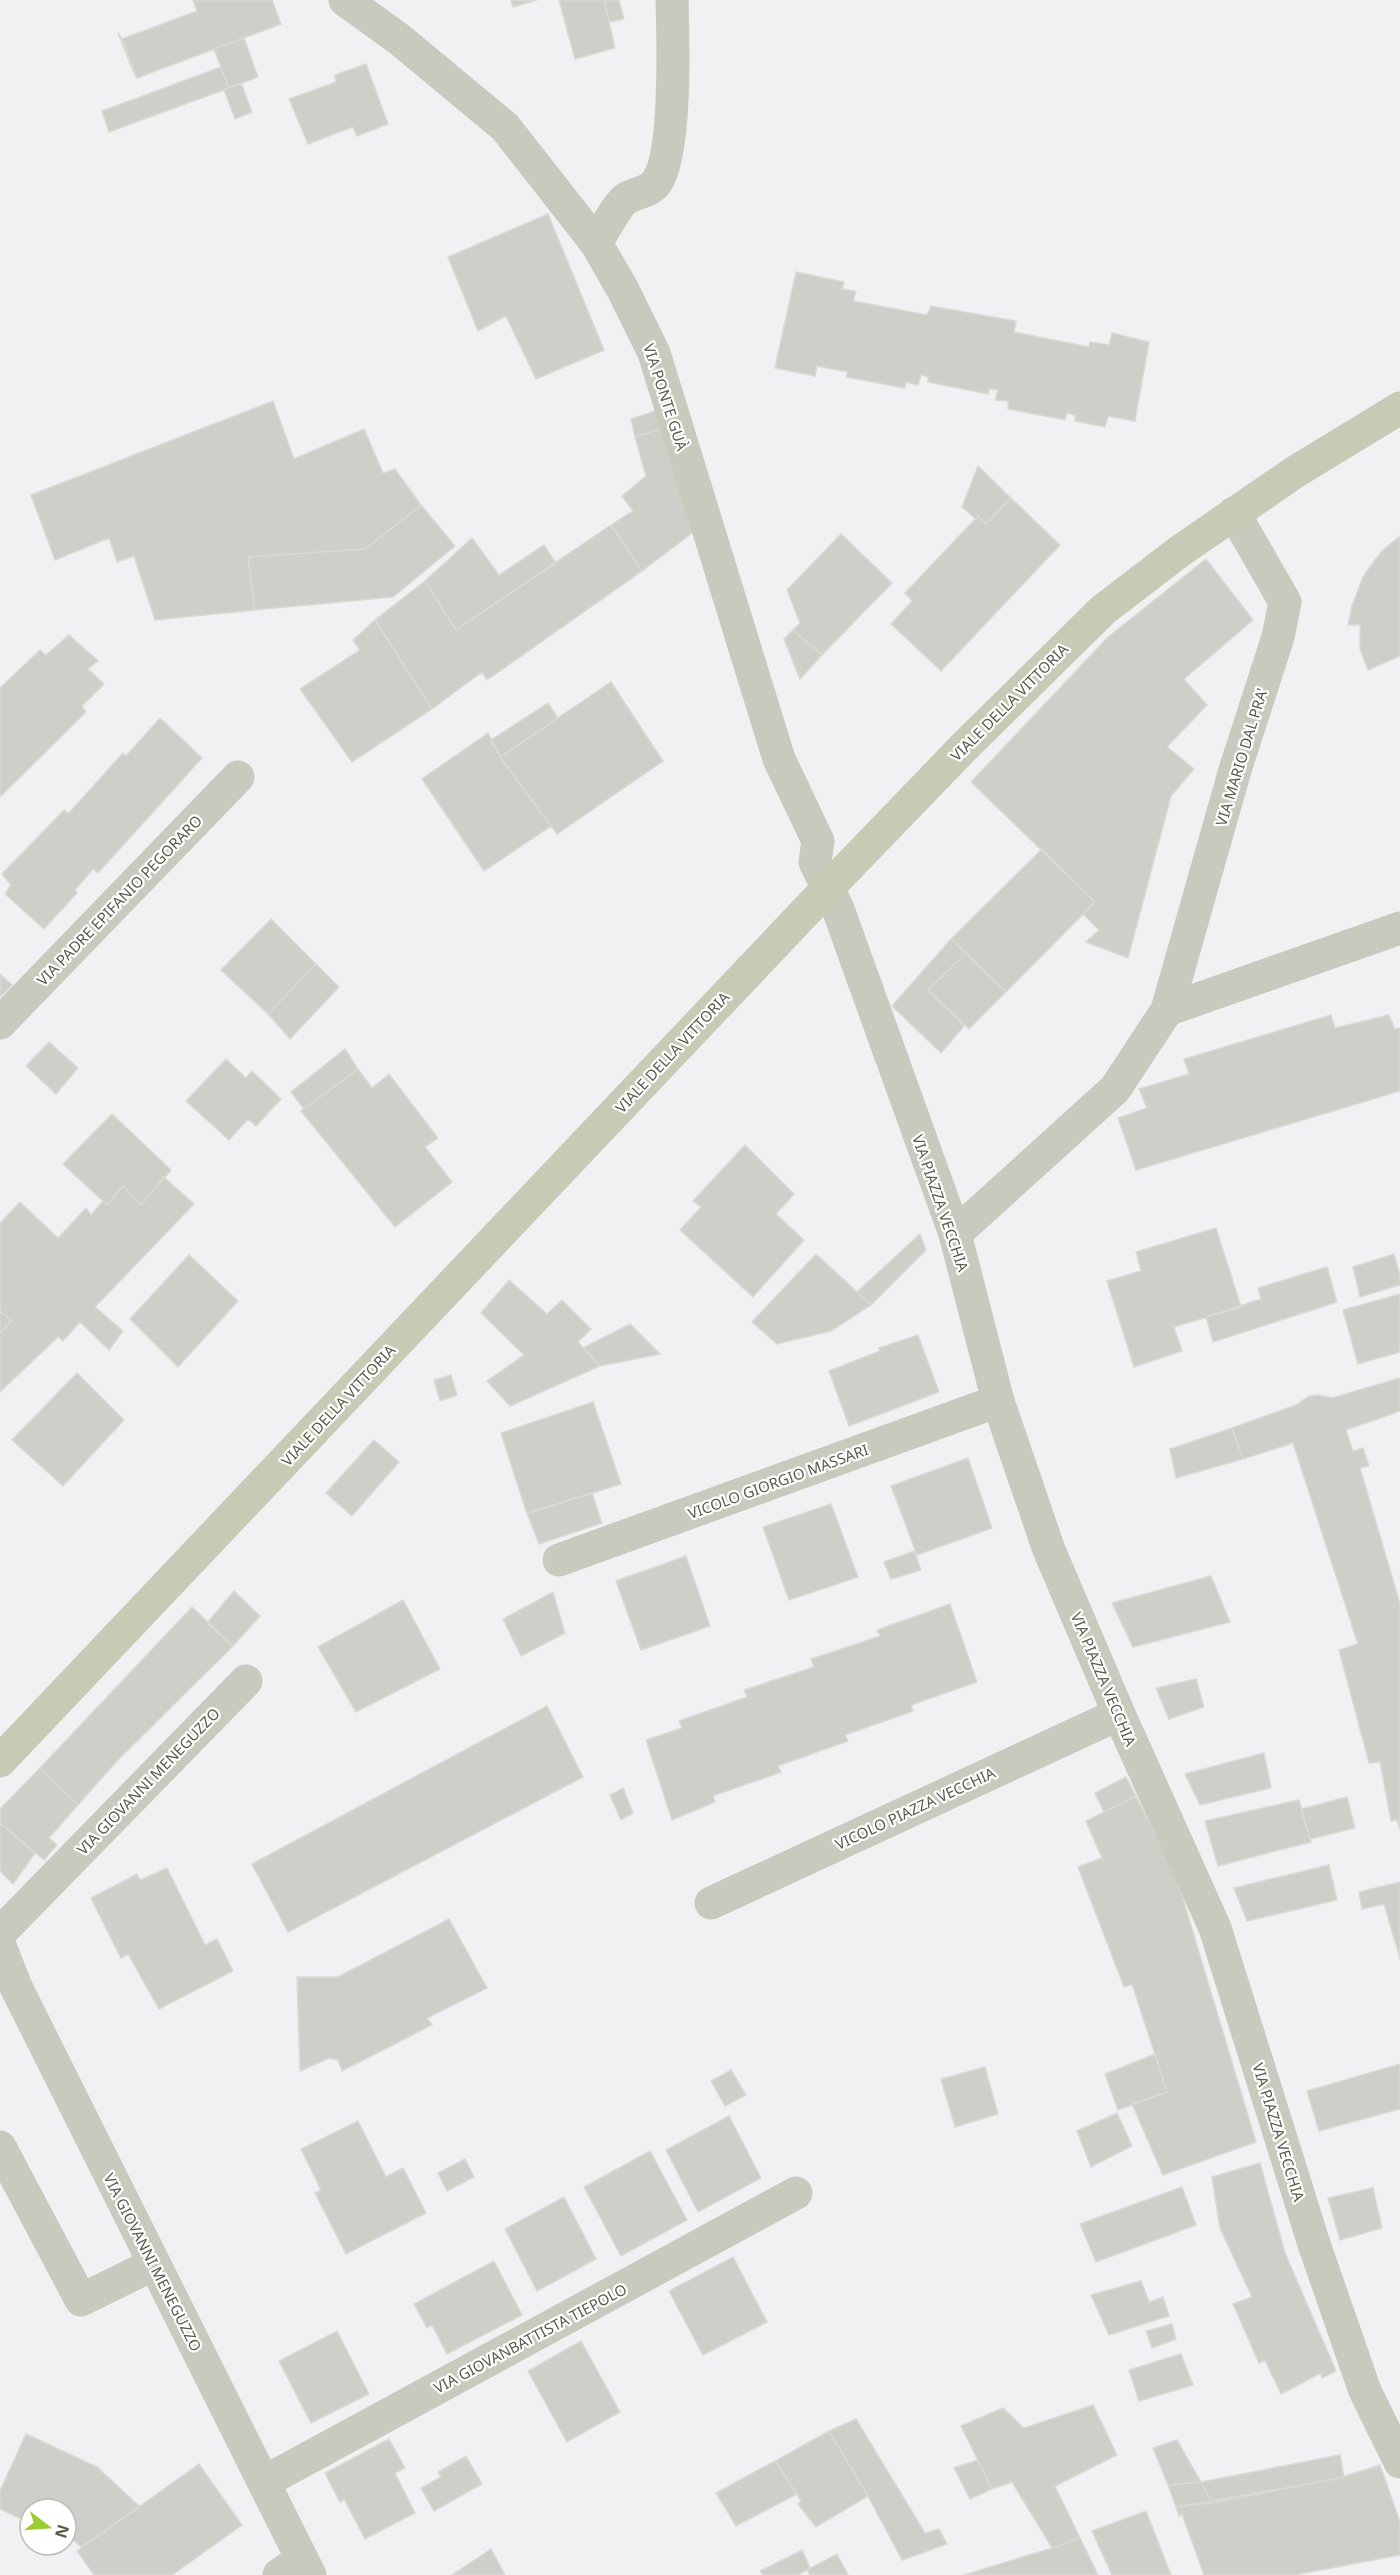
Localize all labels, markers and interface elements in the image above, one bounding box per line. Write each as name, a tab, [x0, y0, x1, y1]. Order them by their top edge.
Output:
street label: VIA PONTE GUÀ	[639, 341, 693, 454]
street label: VIALE DELLA VITTORIA	[946, 639, 1072, 765]
street label: VIA MARIO DAL PRA'	[1211, 686, 1271, 828]
street label: VIA PADRE EPIFANIO PEGORARO	[32, 810, 206, 990]
street label: VIALE DELLA VITTORIA	[611, 987, 734, 1117]
street label: VIA PIAZZA VECCHIA	[908, 1132, 974, 1275]
street label: VIALE DELLA VITTORIA	[277, 1340, 400, 1470]
street label: VICOLO GIORGIO MASSARI	[685, 1439, 871, 1523]
street label: VIA PIAZZA VECCHIA	[1067, 1609, 1141, 1749]
street label: VIA GIOVANNI MENEGUZZO	[72, 1703, 224, 1859]
street label: VICOLO PIAZZA VECCHIA	[832, 1762, 999, 1854]
street label: VIA PIAZZA VECCHIA	[1248, 2060, 1310, 2204]
street label: VIA GIOVANNI MENEGUZZO	[99, 2170, 207, 2354]
street label: VIA GIOVANBATTISTA TIEPOLO	[430, 2279, 630, 2397]
north arrow	[18, 2497, 78, 2557]
text: N	[50, 2522, 75, 2541]

